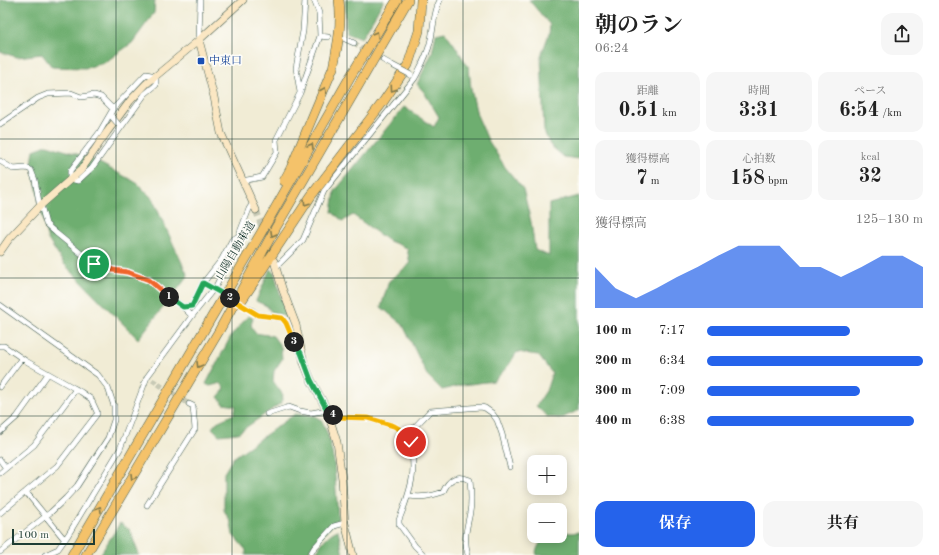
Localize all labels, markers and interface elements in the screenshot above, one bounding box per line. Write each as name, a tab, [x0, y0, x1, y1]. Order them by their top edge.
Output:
button: share	[881, 13, 923, 55]
text: 朝のラン	[595, 15, 683, 37]
one-way arrow	[371, 31, 379, 38]
text: 06:24	[595, 42, 629, 55]
place label: 中東口	[209, 54, 242, 67]
marker: 中東口	[196, 56, 206, 66]
one-way arrow	[390, 85, 398, 92]
text: 距離	[637, 86, 659, 97]
text: 時間	[748, 86, 770, 97]
text: ペース	[854, 86, 887, 97]
one-way arrow	[319, 87, 327, 95]
text: 0.51	[619, 101, 659, 121]
text: 3:31	[739, 101, 779, 121]
text: 6:54	[839, 101, 879, 121]
text: km	[659, 108, 677, 119]
text: /km	[879, 108, 902, 119]
one-way arrow	[306, 143, 313, 150]
text: kcal	[861, 152, 880, 163]
text: 獲得標高	[626, 154, 670, 165]
text: 心拍数	[742, 154, 775, 165]
text: 32	[859, 167, 882, 187]
text: 7	[636, 169, 648, 189]
text: 158	[730, 169, 765, 189]
text: m	[648, 176, 659, 187]
text: bpm	[765, 176, 788, 187]
one-way arrow	[303, 199, 310, 206]
text: 125–130 m	[856, 213, 923, 226]
text: 獲得標高	[595, 217, 647, 230]
street label: 山陽自動車道	[213, 219, 258, 282]
one-way arrow	[270, 229, 277, 237]
pin	[77, 247, 111, 281]
icon: arrive	[83, 253, 105, 275]
pin: 1	[159, 287, 179, 307]
pin: 2	[220, 288, 240, 308]
text: 1	[166, 291, 172, 302]
text: 2	[227, 292, 233, 303]
text: 100 m	[595, 324, 632, 337]
text: 7:17	[659, 324, 685, 337]
pin: 3	[284, 332, 304, 352]
text: 3	[291, 336, 297, 347]
text: 200 m	[595, 354, 632, 367]
text: 6:34	[659, 354, 685, 367]
one-way arrow	[197, 361, 204, 368]
text: 300 m	[595, 384, 632, 397]
text: 7:09	[659, 384, 685, 397]
pin: 4	[323, 405, 343, 425]
text: 4	[330, 409, 336, 420]
text: 400 m	[595, 414, 632, 427]
text: 6:38	[659, 414, 685, 427]
pin	[394, 425, 428, 459]
icon: check	[400, 431, 422, 453]
map controls	[527, 455, 567, 543]
button: +	[527, 455, 567, 495]
one-way arrow	[131, 473, 138, 480]
button: 保存	[595, 501, 755, 547]
button: 共有	[763, 501, 923, 547]
button: −	[527, 503, 567, 543]
one-way arrow	[94, 506, 101, 513]
scale bar	[12, 527, 95, 546]
text: 100 m	[18, 530, 49, 541]

